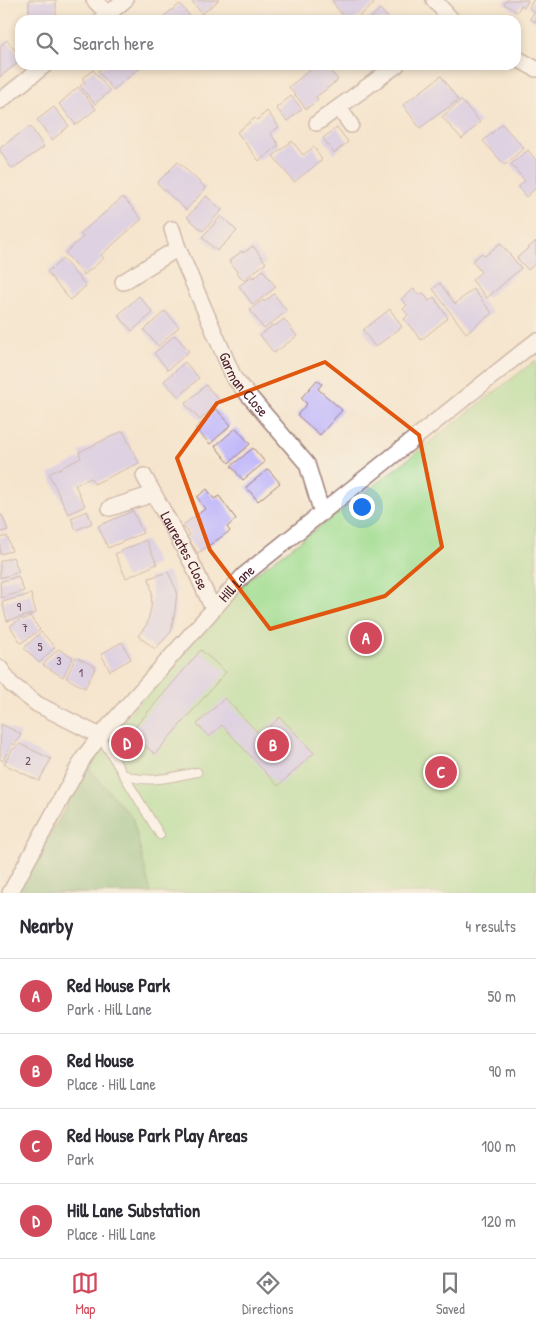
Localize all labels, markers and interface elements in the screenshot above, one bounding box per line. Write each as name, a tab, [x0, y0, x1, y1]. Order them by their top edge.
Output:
search box	[15, 15, 521, 70]
icon: search	[33, 29, 61, 57]
text: Search here	[73, 30, 154, 56]
street label: Garman Close	[214, 349, 274, 421]
your location	[349, 494, 375, 520]
street label: Laureates Close	[156, 508, 214, 593]
street label: Hill Lane	[213, 559, 259, 607]
house number: 9	[17, 598, 22, 615]
house number: 7	[22, 619, 28, 636]
pin: A	[350, 619, 382, 657]
house number: 5	[37, 638, 43, 655]
house number: 3	[56, 652, 62, 669]
house number: 1	[79, 664, 83, 681]
pin: D	[111, 724, 143, 762]
pin: B	[257, 726, 289, 764]
house number: 2	[25, 752, 31, 769]
pin: C	[425, 753, 457, 791]
text: Nearby	[20, 911, 73, 940]
text: 4 results	[465, 915, 516, 937]
text: Red House Park	[67, 972, 170, 998]
text: A	[32, 985, 40, 1007]
text: 50 m	[488, 985, 516, 1007]
text: Park · Hill Lane	[67, 998, 152, 1020]
text: Red House	[67, 1047, 134, 1073]
text: B	[32, 1060, 40, 1082]
text: 90 m	[488, 1060, 516, 1082]
text: Place · Hill Lane	[67, 1073, 156, 1095]
text: Red House Park Play Areas	[67, 1122, 247, 1148]
text: C	[32, 1135, 40, 1157]
text: 100 m	[481, 1135, 516, 1157]
text: Park	[67, 1148, 94, 1170]
text: Hill Lane Substation	[67, 1197, 200, 1223]
text: D	[32, 1210, 40, 1232]
text: 120 m	[481, 1210, 516, 1232]
text: Place · Hill Lane	[67, 1223, 156, 1245]
tab: Map	[71, 1269, 99, 1318]
tab: Directions	[242, 1269, 293, 1318]
tab: Saved	[436, 1269, 465, 1318]

